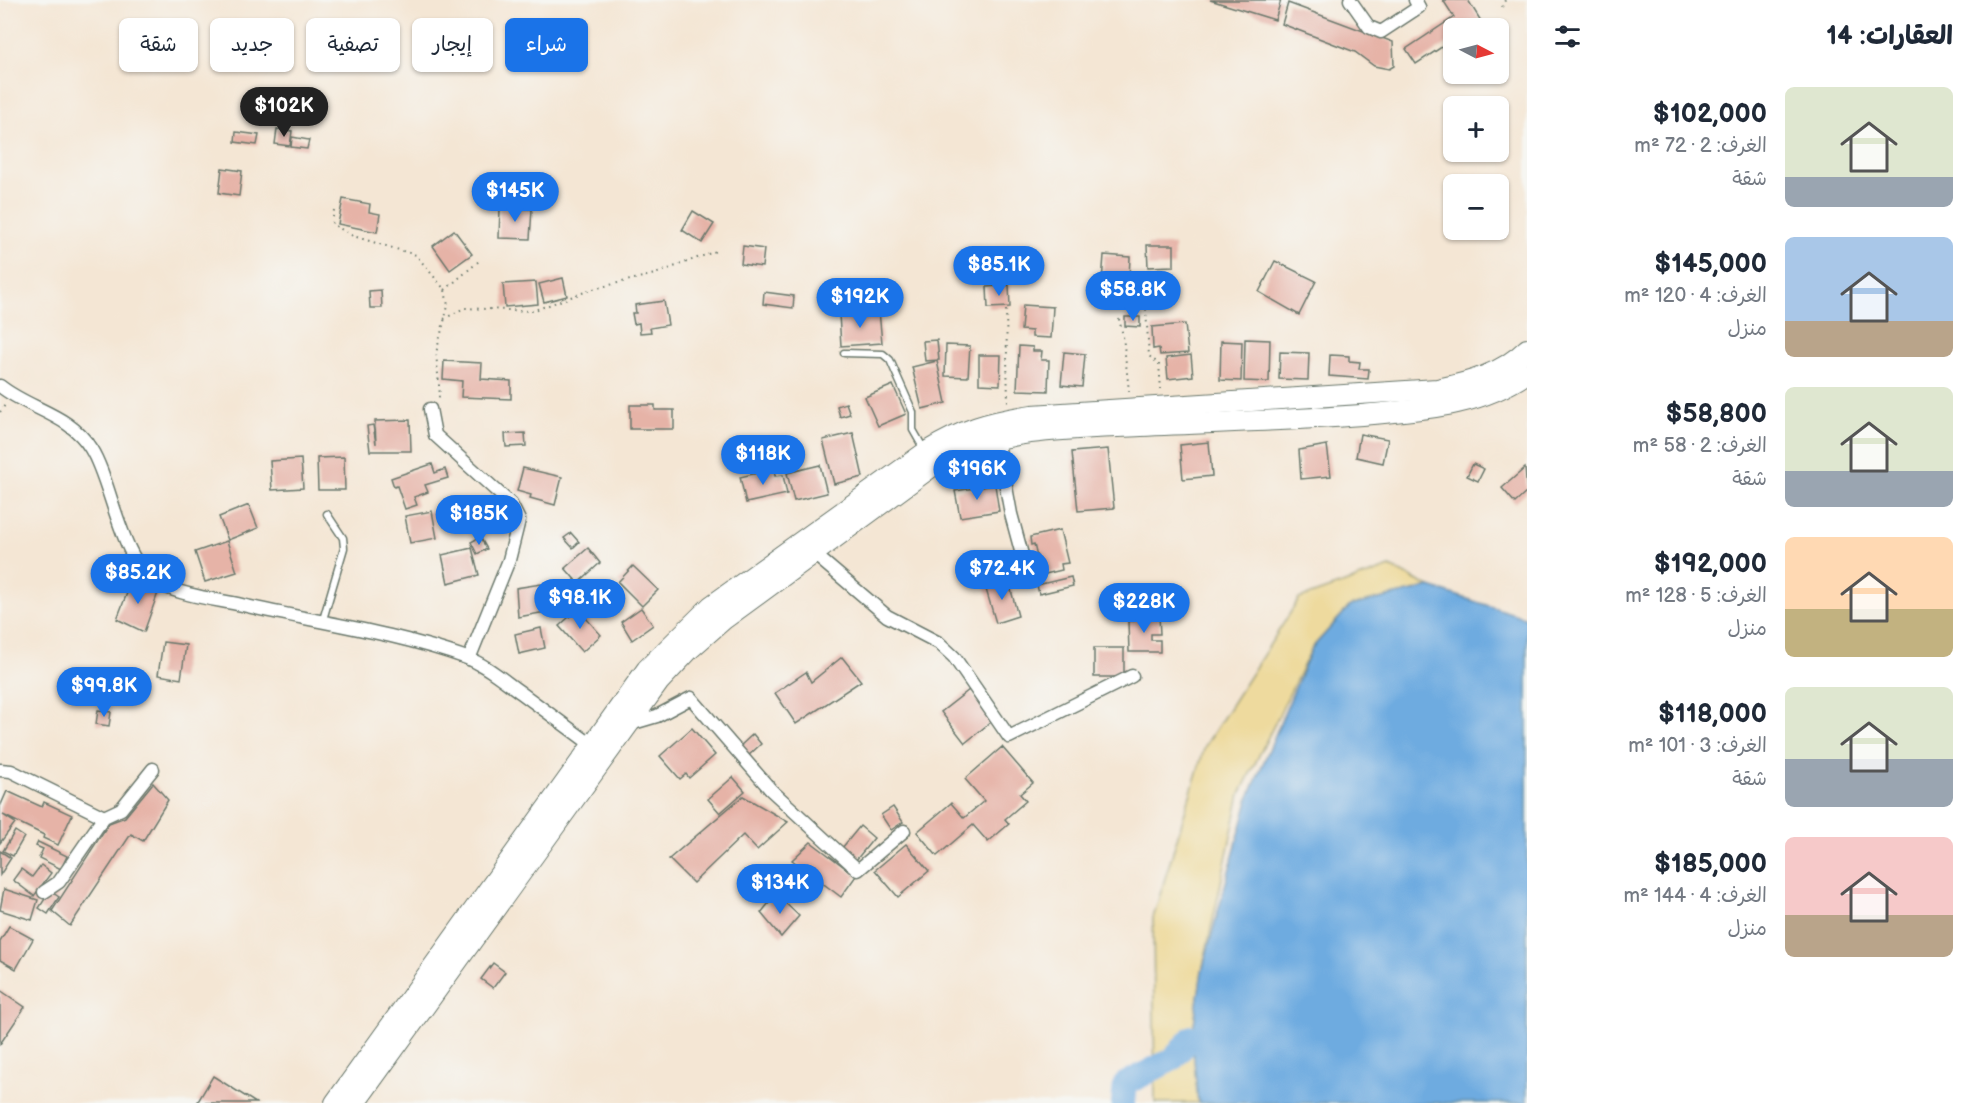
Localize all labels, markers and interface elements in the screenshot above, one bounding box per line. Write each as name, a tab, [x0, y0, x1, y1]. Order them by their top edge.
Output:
chip: شقة	[119, 18, 198, 72]
chip: جديد	[210, 18, 294, 72]
chip: تصفية	[306, 18, 400, 72]
chip: إيجار	[412, 18, 493, 72]
chip: شراء	[505, 18, 588, 72]
north arrow	[1443, 18, 1509, 84]
map controls	[1443, 18, 1509, 240]
icon: filters	[1551, 20, 1584, 53]
text: العقارات: 14	[1826, 21, 1953, 52]
pin: $102K	[242, 87, 326, 138]
text: $102K	[254, 94, 314, 118]
button: +	[1443, 96, 1509, 162]
text: $102,000	[1653, 99, 1767, 130]
icon: home	[1833, 111, 1905, 183]
text: الغرف: 2 · 72 m²	[1634, 134, 1767, 158]
text: شقة	[1732, 167, 1767, 191]
pin: $145K	[473, 172, 557, 223]
button: −	[1443, 174, 1509, 240]
text: $145K	[486, 179, 544, 203]
pin: $85.1K	[950, 246, 1048, 297]
text: $145,000	[1654, 249, 1767, 280]
text: $85.1K	[967, 253, 1031, 277]
icon: home	[1833, 261, 1905, 333]
pin: $58.8K	[1084, 271, 1182, 322]
pin: $192K	[818, 278, 902, 329]
text: $58.8K	[1100, 278, 1166, 302]
text: الغرف: 4 · 120 m²	[1624, 284, 1767, 308]
text: $192K	[831, 285, 889, 309]
text: منزل	[1728, 317, 1767, 341]
text: $58,800	[1665, 399, 1767, 430]
icon: home	[1833, 411, 1905, 483]
text: الغرف: 2 · 58 m²	[1633, 434, 1767, 458]
pin: $118K	[721, 435, 805, 486]
text: $118K	[735, 442, 791, 466]
pin: $196K	[935, 450, 1019, 501]
text: $196K	[947, 457, 1007, 481]
text: شقة	[1732, 467, 1767, 491]
pin: $185K	[437, 495, 521, 546]
text: $185K	[450, 502, 508, 526]
text: $192,000	[1654, 549, 1767, 580]
pin: $72.4K	[953, 550, 1051, 601]
pin: $85.2K	[89, 554, 187, 605]
text: $72.4K	[969, 557, 1035, 581]
text: $85.2K	[105, 561, 171, 585]
icon: home	[1833, 561, 1905, 633]
pin: $98.1K	[531, 579, 629, 630]
pin: $228K	[1102, 583, 1186, 634]
text: الغرف: 5 · 128 m²	[1625, 584, 1767, 608]
text: $98.1K	[548, 586, 612, 610]
text: $228K	[1113, 590, 1175, 614]
text: منزل	[1728, 617, 1767, 641]
pin: $99.8K	[55, 667, 153, 718]
text: $99.8K	[71, 674, 137, 698]
text: $118,000	[1658, 699, 1767, 730]
icon: home	[1833, 711, 1905, 783]
text: الغرف: 3 · 101 m²	[1628, 734, 1767, 758]
text: شقة	[1732, 767, 1767, 791]
text: $185,000	[1654, 849, 1767, 880]
icon: home	[1833, 861, 1905, 933]
pin: $134K	[738, 864, 822, 915]
text: $134K	[751, 871, 809, 895]
text: الغرف: 4 · 144 m²	[1623, 884, 1767, 908]
text: منزل	[1728, 917, 1767, 941]

